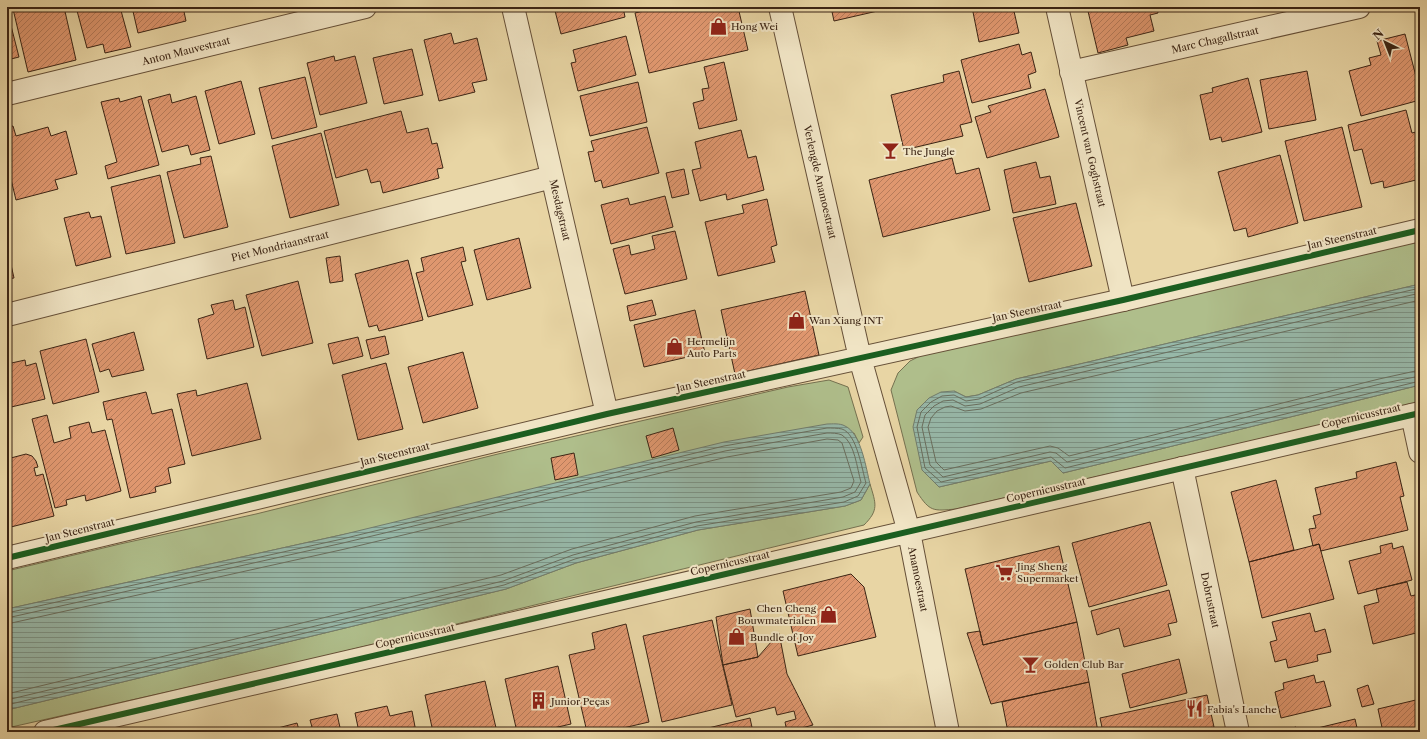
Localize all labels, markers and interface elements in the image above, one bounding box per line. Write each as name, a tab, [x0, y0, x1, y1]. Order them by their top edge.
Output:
shop icon: Hong Wei	[708, 16, 728, 36]
place label: Hong Wei	[731, 20, 778, 33]
north arrow	[1365, 22, 1405, 62]
street label: Marc Chagallstraat	[1170, 24, 1260, 56]
text: N	[1370, 26, 1387, 43]
street label: Anton Mauvestraat	[140, 34, 232, 68]
street label: Vincent van Goghstraat	[1071, 97, 1109, 209]
street label: Verlengde Anamoestraat	[800, 123, 840, 241]
bar icon: The Jungle	[880, 141, 900, 161]
place label: The Jungle	[903, 145, 955, 158]
street label: Mesdagstraat	[547, 178, 573, 242]
street label: Jan Steenstraat	[1304, 224, 1378, 253]
street label: Piet Mondriaanstraat	[230, 227, 331, 264]
street label: Jan Steenstraat	[989, 297, 1063, 325]
shop icon: Wan Xiang INT	[786, 310, 806, 330]
place label: Wan Xiang INT	[808, 314, 883, 327]
place label: Hermelijn Auto Parts	[686, 335, 737, 360]
shop icon: Hermelijn Auto Parts	[664, 337, 684, 357]
street label: Jan Steenstraat	[673, 367, 747, 395]
street label: Copernicusstraat	[1320, 400, 1402, 431]
street label: Jan Steenstraat	[357, 439, 431, 469]
street label: Copernicusstraat	[1005, 474, 1087, 505]
street label: Jan Steenstraat	[42, 515, 116, 545]
street label: Anamoestraat	[905, 544, 931, 613]
street label: Copernicusstraat	[689, 547, 771, 578]
place label: Jing Sheng Supermarket	[1015, 560, 1079, 585]
supermarket icon: Jing Sheng Supermarket	[994, 562, 1014, 582]
street label: Dobrustraat	[1198, 571, 1222, 630]
place label: Chen Cheng Bouwmaterialen	[737, 602, 817, 627]
shop icon: Chen Cheng Bouwmaterialen	[819, 604, 839, 624]
street label: Copernicusstraat	[374, 620, 456, 651]
shop icon: Bundle of Joy	[727, 627, 747, 647]
place label: Bundle of Joy	[750, 631, 814, 644]
bar icon: Golden Club Bar	[1021, 654, 1041, 674]
place label: Golden Club Bar	[1044, 658, 1125, 671]
building icon: Junior Peças	[528, 691, 548, 711]
place label: Junior Peças	[549, 695, 610, 708]
restaurant icon: Fabia's Lanche	[1184, 699, 1204, 719]
place label: Fabia's Lanche	[1207, 703, 1277, 716]

